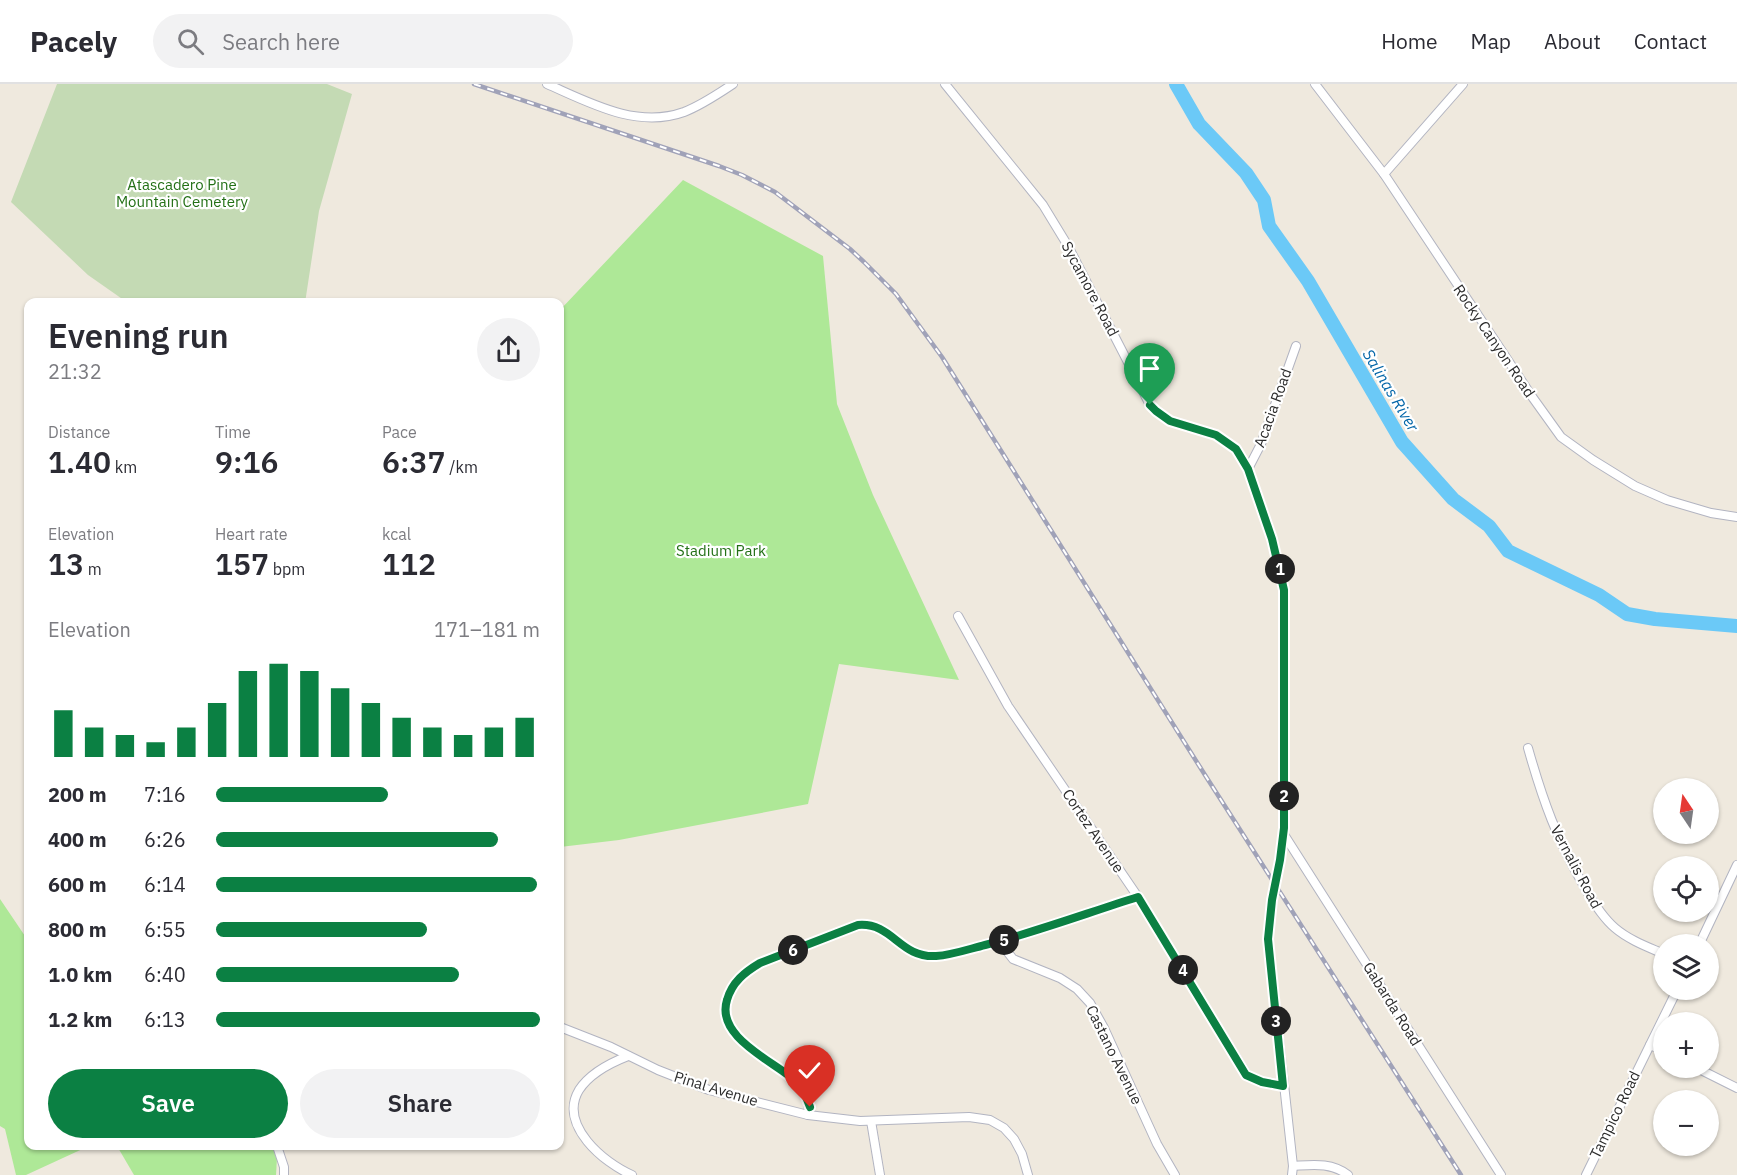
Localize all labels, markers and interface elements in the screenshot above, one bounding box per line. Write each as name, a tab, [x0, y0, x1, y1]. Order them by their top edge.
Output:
search box	[153, 14, 573, 68]
text: Pacely	[30, 23, 117, 60]
icon: search	[174, 25, 207, 58]
text: Search here	[222, 27, 340, 56]
text: Home	[1381, 27, 1438, 55]
text: Map	[1471, 27, 1511, 55]
text: About	[1544, 27, 1601, 55]
text: Contact	[1634, 27, 1707, 55]
park label: Atascadero Pine Mountain Cemetery	[116, 175, 249, 211]
street label: Sycamore Road	[1057, 238, 1123, 340]
street label: Rocky Canyon Road	[1450, 281, 1539, 401]
text: Evening run	[48, 314, 229, 357]
button: share	[477, 318, 540, 381]
pin	[1124, 343, 1175, 405]
water label: Salinas River	[1359, 345, 1424, 436]
icon: arrive	[1133, 352, 1166, 385]
text: 21:32	[48, 358, 102, 385]
street label: Acacia Road	[1249, 366, 1296, 450]
text: Distance	[48, 422, 110, 442]
text: Time	[215, 422, 251, 442]
text: Pace	[382, 422, 417, 442]
text: 1.40	[48, 442, 111, 481]
text: 9:16	[215, 442, 279, 481]
text: 6:37	[382, 442, 446, 481]
text: km	[111, 457, 137, 477]
text: /km	[446, 457, 478, 477]
text: Elevation	[48, 524, 114, 544]
text: Heart rate	[215, 524, 288, 544]
text: kcal	[382, 524, 411, 544]
park label: Stadium Park	[676, 541, 766, 560]
text: 13	[48, 544, 84, 583]
text: 157	[215, 544, 269, 583]
text: 112	[382, 544, 436, 583]
pin: 1	[1265, 554, 1295, 584]
text: m	[84, 559, 102, 579]
text: bpm	[269, 559, 305, 579]
text: 1	[1275, 559, 1285, 579]
text: Elevation	[48, 616, 131, 643]
text: 171–181 m	[434, 616, 540, 643]
north arrow	[1653, 778, 1719, 844]
map controls	[1653, 778, 1719, 1156]
text: 200 m	[48, 781, 107, 808]
text: 7:16	[144, 781, 186, 808]
pin: 2	[1269, 781, 1299, 811]
street label: Cortez Avenue	[1058, 785, 1128, 876]
text: 2	[1279, 786, 1289, 806]
street label: Vernalis Road	[1546, 822, 1606, 912]
text: 400 m	[48, 826, 107, 853]
text: 6:26	[144, 826, 186, 853]
button: locate	[1653, 856, 1719, 922]
text: 600 m	[48, 871, 107, 898]
text: 6:14	[144, 871, 186, 898]
text: 800 m	[48, 916, 107, 943]
text: 6:55	[144, 916, 186, 943]
pin: 5	[989, 925, 1019, 955]
text: 5	[999, 930, 1009, 950]
button: layers	[1653, 934, 1719, 1000]
pin: 6	[778, 935, 808, 965]
text: 6	[788, 940, 798, 960]
pin: 4	[1168, 955, 1198, 985]
street label: Gabarda Road	[1359, 958, 1426, 1049]
text: 4	[1178, 960, 1188, 980]
text: 1.0 km	[48, 961, 112, 988]
text: 6:40	[144, 961, 186, 988]
street label: Castano Avenue	[1082, 1002, 1147, 1108]
text: 1.2 km	[48, 1006, 112, 1033]
text: 6:13	[144, 1006, 186, 1033]
pin: 3	[1261, 1006, 1291, 1036]
text: 3	[1271, 1011, 1281, 1031]
button: +	[1653, 1012, 1719, 1078]
pin	[784, 1045, 835, 1107]
icon: check	[793, 1054, 826, 1087]
street label: Pinal Avenue	[672, 1067, 761, 1110]
street label: Tampico Road	[1585, 1068, 1644, 1162]
button: Save	[48, 1069, 288, 1138]
button: Share	[300, 1069, 540, 1138]
button: −	[1653, 1090, 1719, 1156]

